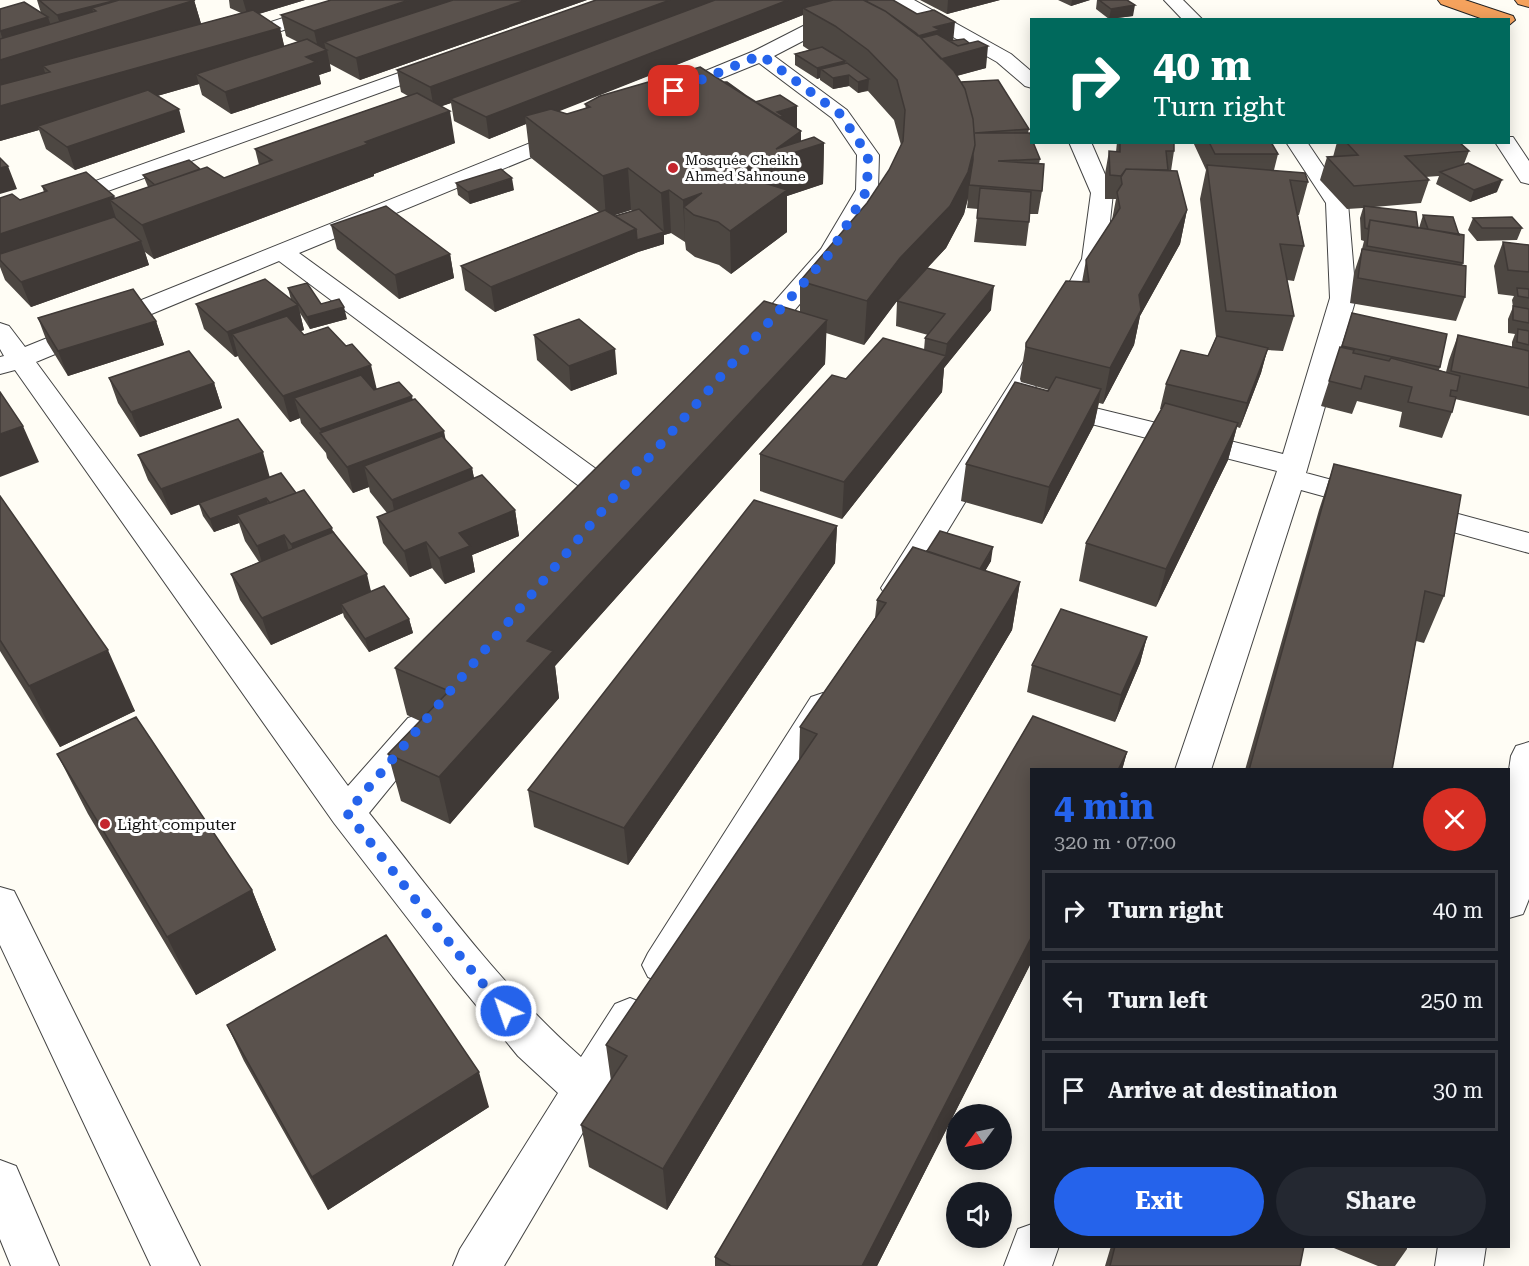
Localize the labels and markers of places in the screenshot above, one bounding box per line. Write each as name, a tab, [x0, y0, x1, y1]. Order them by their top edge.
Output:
pin	[648, 65, 699, 116]
place label: Mosquée Cheikh Ahmed Sahnoune	[685, 152, 806, 184]
marker: Mosquée Cheikh Ahmed Sahnoune	[666, 161, 680, 175]
place label: Light computer	[117, 815, 237, 834]
marker: Light computer	[98, 817, 112, 831]

